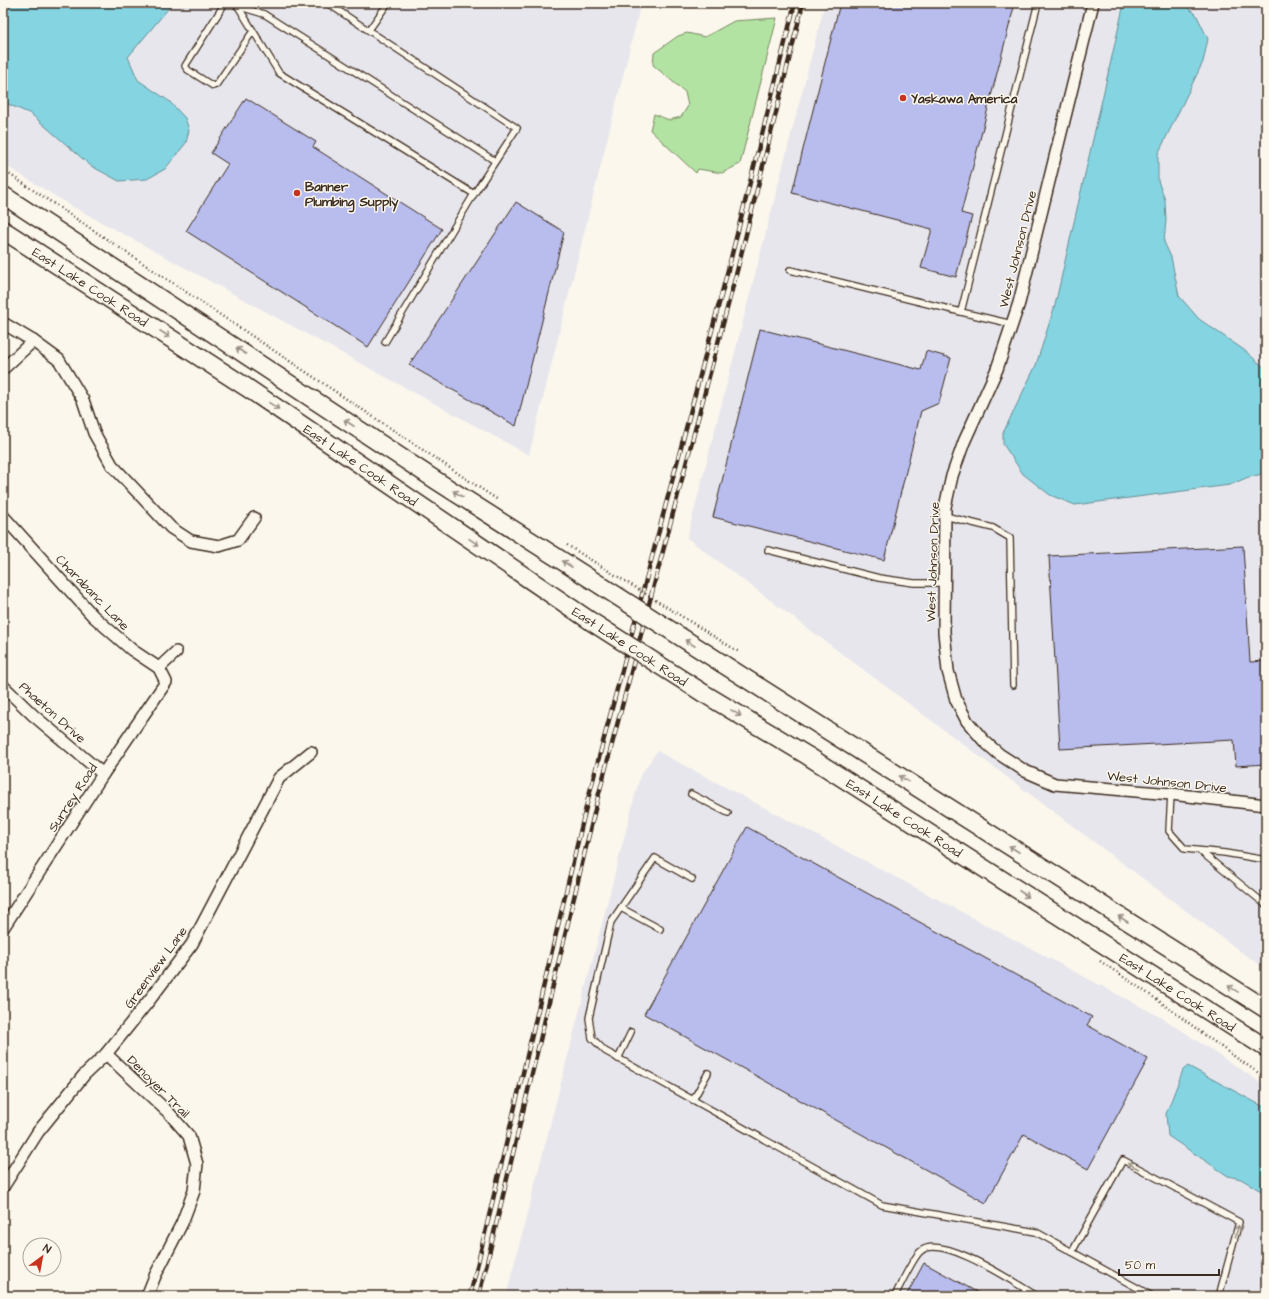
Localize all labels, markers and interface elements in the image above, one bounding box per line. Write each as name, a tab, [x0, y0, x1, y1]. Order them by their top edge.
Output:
place label: Yaskawa America	[911, 90, 1018, 108]
marker: Yaskawa America	[898, 93, 908, 103]
place label: Banner Plumbing Supply	[305, 178, 399, 213]
marker: Banner Plumbing Supply	[292, 188, 302, 198]
street label: West Johnson Drive	[995, 189, 1041, 310]
street label: East Lake Cook Road	[29, 243, 151, 331]
one-way arrow	[159, 330, 170, 338]
one-way arrow	[235, 347, 246, 355]
one-way arrow	[268, 402, 279, 410]
one-way arrow	[343, 418, 355, 426]
street label: East Lake Cook Road	[300, 421, 421, 511]
one-way arrow	[453, 490, 464, 498]
street label: West Johnson Drive	[922, 502, 944, 622]
one-way arrow	[468, 538, 479, 546]
street label: Charabanc Lane	[51, 551, 133, 635]
one-way arrow	[562, 560, 573, 568]
street label: East Lake Cook Road	[568, 603, 691, 691]
one-way arrow	[685, 639, 696, 647]
street label: Phaeton Drive	[15, 678, 90, 748]
one-way arrow	[730, 709, 741, 717]
street label: Surrey Road	[44, 759, 103, 836]
street label: West Johnson Drive	[1106, 767, 1228, 797]
street label: East Lake Cook Road	[843, 775, 966, 862]
one-way arrow	[899, 775, 910, 783]
one-way arrow	[1008, 844, 1020, 852]
one-way arrow	[1018, 890, 1029, 898]
one-way arrow	[1118, 915, 1129, 923]
street label: Greenview Lane	[120, 923, 192, 1012]
street label: East Lake Cook Road	[1116, 949, 1239, 1036]
one-way arrow	[1227, 984, 1239, 992]
street label: Denoyer Trail	[122, 1051, 194, 1123]
one-way arrow	[1127, 1161, 1139, 1169]
one-way arrow	[1234, 1225, 1241, 1238]
north arrow	[22, 1237, 62, 1277]
text: N	[40, 1241, 54, 1257]
scale bar	[1119, 1251, 1219, 1277]
text: 50 m	[1125, 1257, 1156, 1274]

